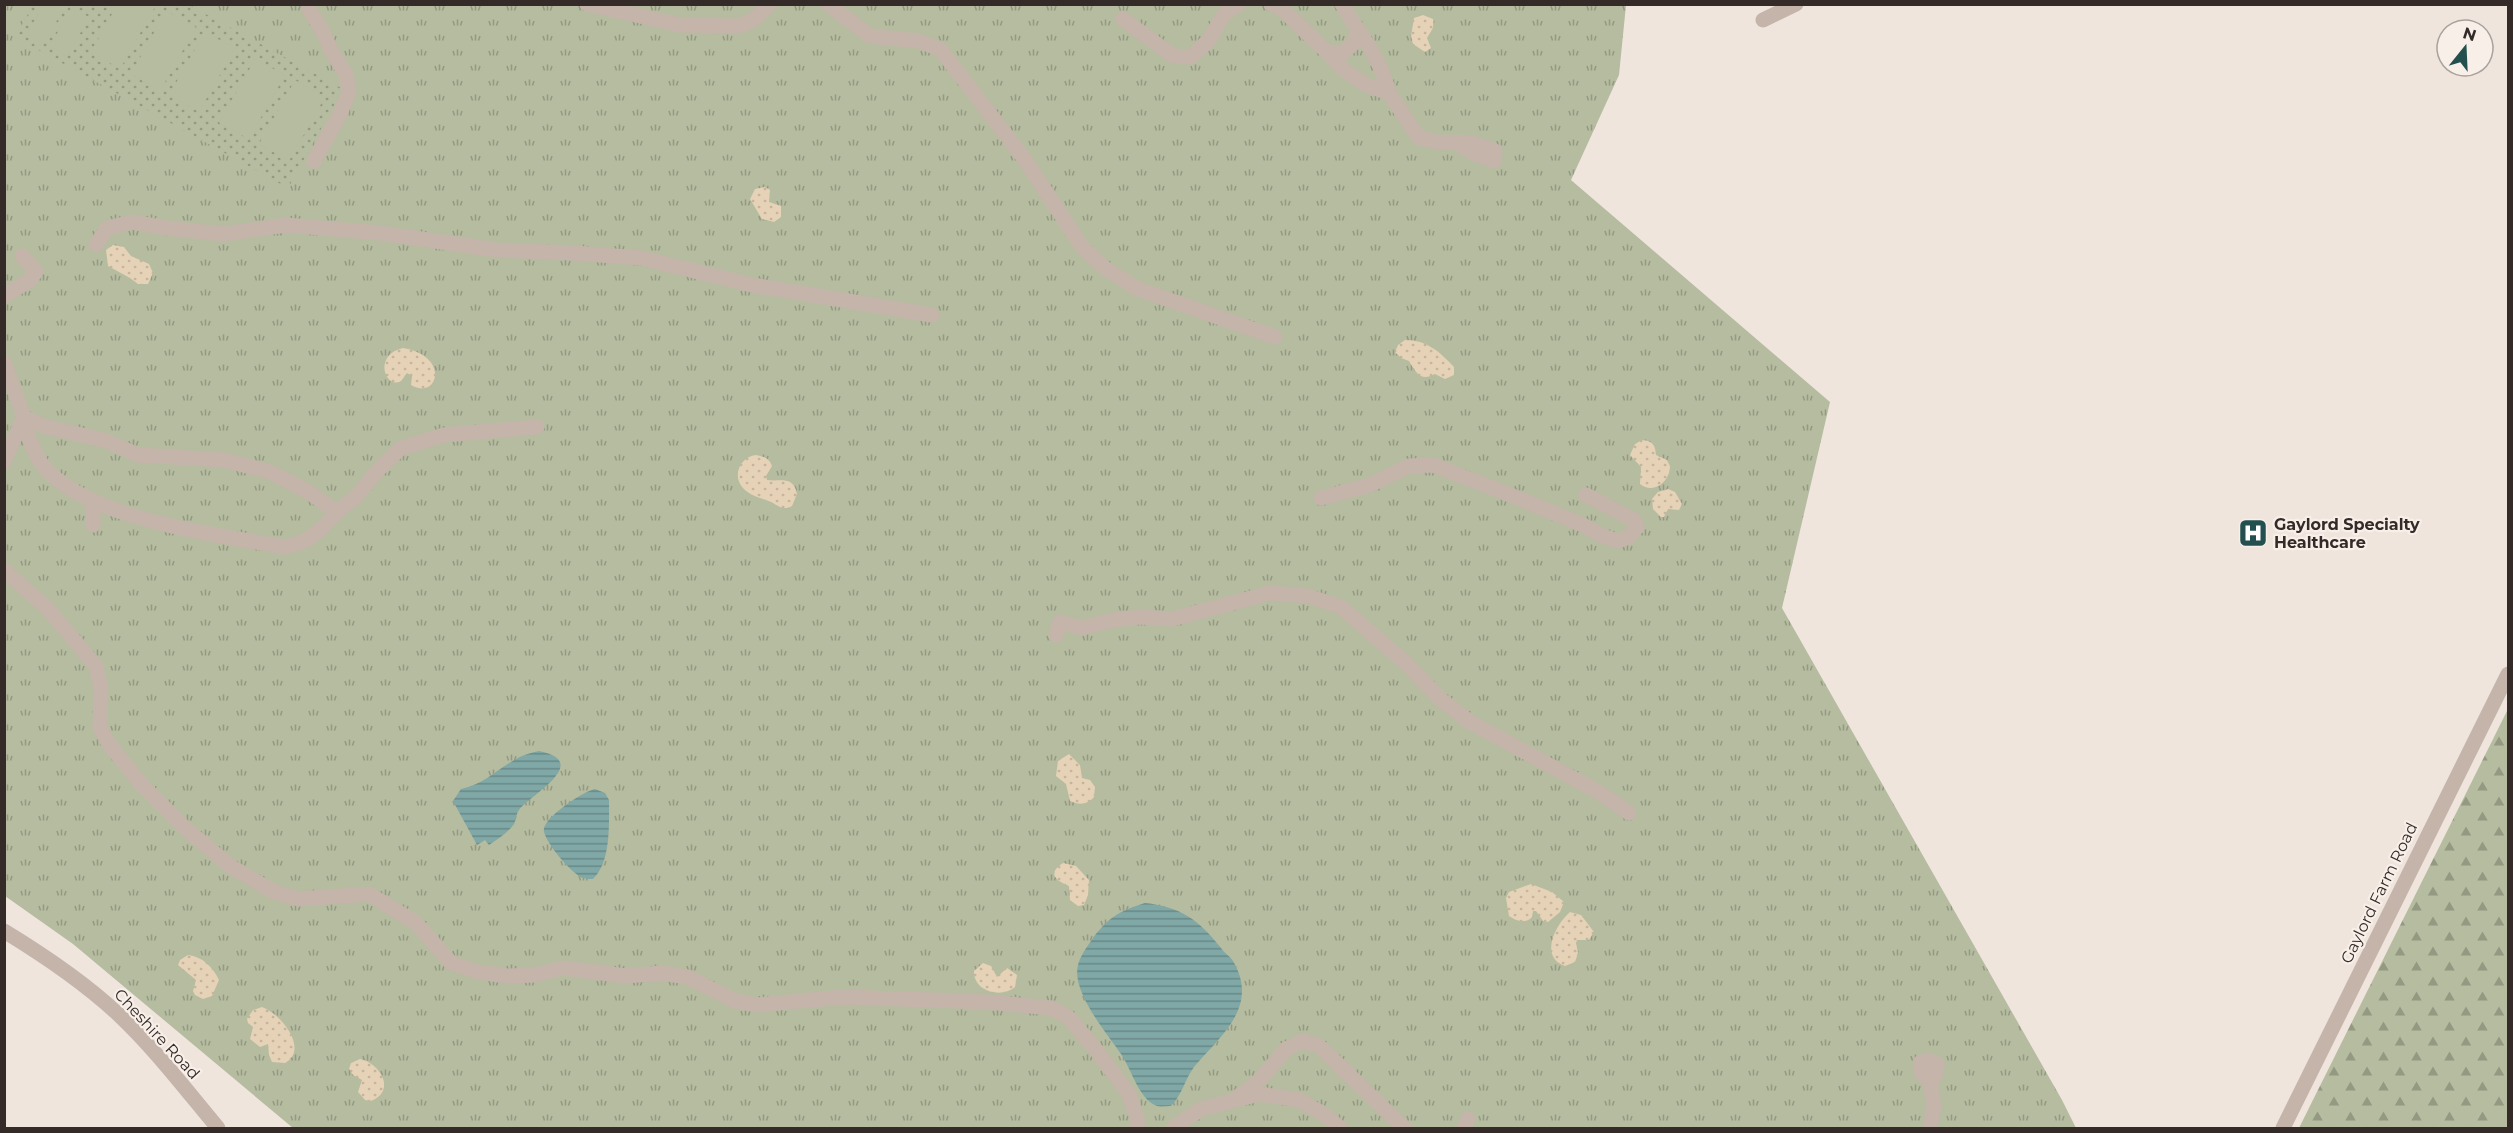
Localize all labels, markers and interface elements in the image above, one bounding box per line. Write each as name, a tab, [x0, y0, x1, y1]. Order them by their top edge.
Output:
north arrow	[2435, 18, 2495, 78]
text: N	[2460, 23, 2479, 45]
place label: Gaylord Specialty Healthcare	[2274, 515, 2420, 552]
hospital icon: Gaylord Specialty Healthcare	[2237, 517, 2269, 549]
street label: Gaylord Farm Road	[2337, 819, 2421, 967]
street label: Cheshire Road	[110, 985, 204, 1083]

